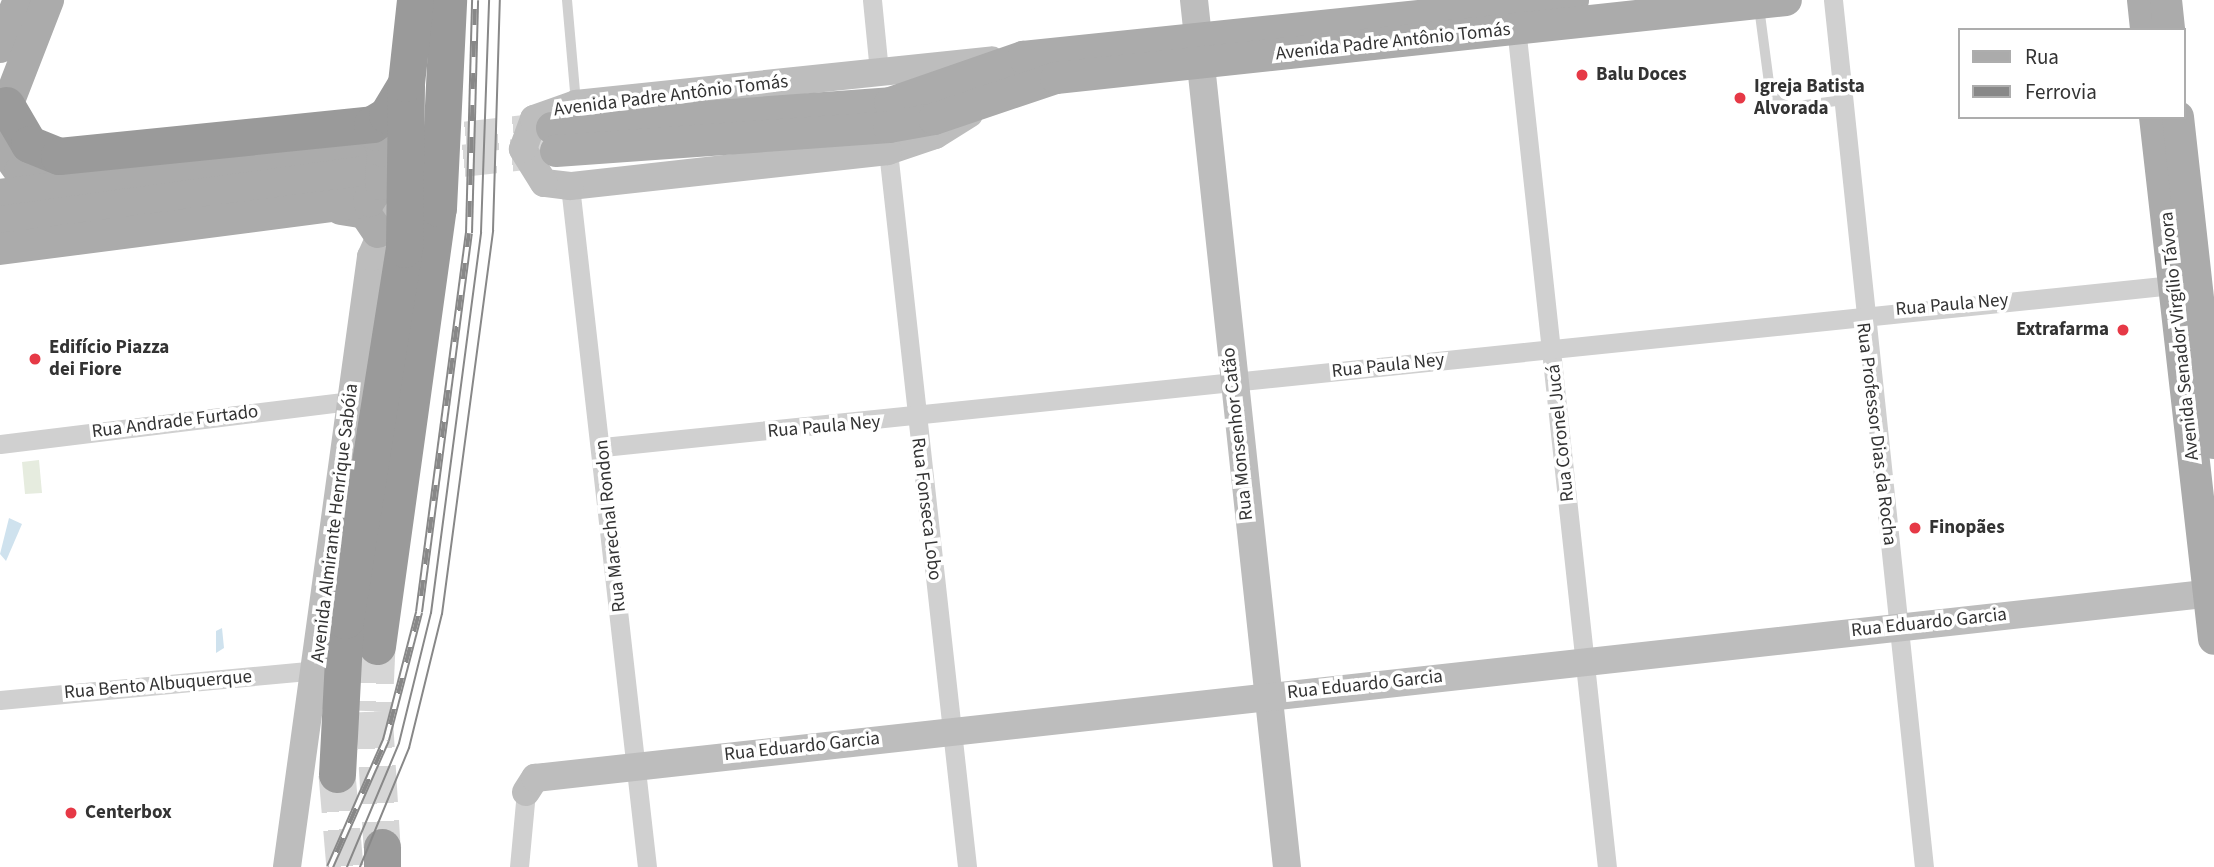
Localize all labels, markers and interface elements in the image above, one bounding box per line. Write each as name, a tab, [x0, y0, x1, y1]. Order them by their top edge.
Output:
street label: Avenida Padre Antônio Tomás	[1274, 18, 1512, 66]
legend	[1958, 28, 2186, 119]
text: Rua	[2025, 42, 2059, 72]
place label: Balu Doces	[1596, 64, 1687, 86]
marker: Balu Doces	[1574, 67, 1590, 83]
street label: Avenida Padre Antônio Tomás	[553, 70, 789, 122]
place label: Igreja Batista Alvorada	[1754, 76, 1865, 120]
text: Ferrovia	[2025, 77, 2097, 107]
marker: Igreja Batista Alvorada	[1732, 90, 1748, 106]
street label: Avenida Senador Virgílio Távora	[2156, 210, 2204, 462]
street label: Rua Paula Ney	[1895, 289, 2009, 321]
place label: Extrafarma	[2016, 319, 2109, 341]
street label: Rua Professor Dias da Rocha	[1851, 321, 1901, 547]
marker: Extrafarma	[2115, 322, 2131, 338]
place label: Edifício Piazza dei Fiore	[49, 337, 169, 381]
street label: Rua Monsenhor Catão	[1218, 346, 1258, 522]
street label: Rua Paula Ney	[1330, 349, 1446, 383]
marker: Edifício Piazza dei Fiore	[27, 351, 43, 367]
street label: Rua Coronel Jucá	[1542, 363, 1580, 503]
street label: Avenida Almirante Henrique Sabóia	[307, 382, 363, 664]
street label: Rua Andrade Furtado	[90, 400, 260, 444]
street label: Rua Paula Ney	[767, 411, 881, 443]
street label: Rua Fonseca Lobo	[906, 436, 946, 582]
street label: Rua Marechal Rondon	[591, 439, 631, 613]
place label: Finopães	[1929, 517, 2005, 539]
marker: Finopães	[1907, 520, 1923, 536]
street label: Rua Eduardo Garcia	[1850, 603, 2008, 643]
street label: Rua Bento Albuquerque	[63, 665, 253, 705]
street label: Rua Eduardo Garcia	[1286, 665, 1444, 705]
street label: Rua Eduardo Garcia	[723, 727, 881, 767]
place label: Centerbox	[85, 802, 172, 824]
marker: Centerbox	[63, 805, 79, 821]

